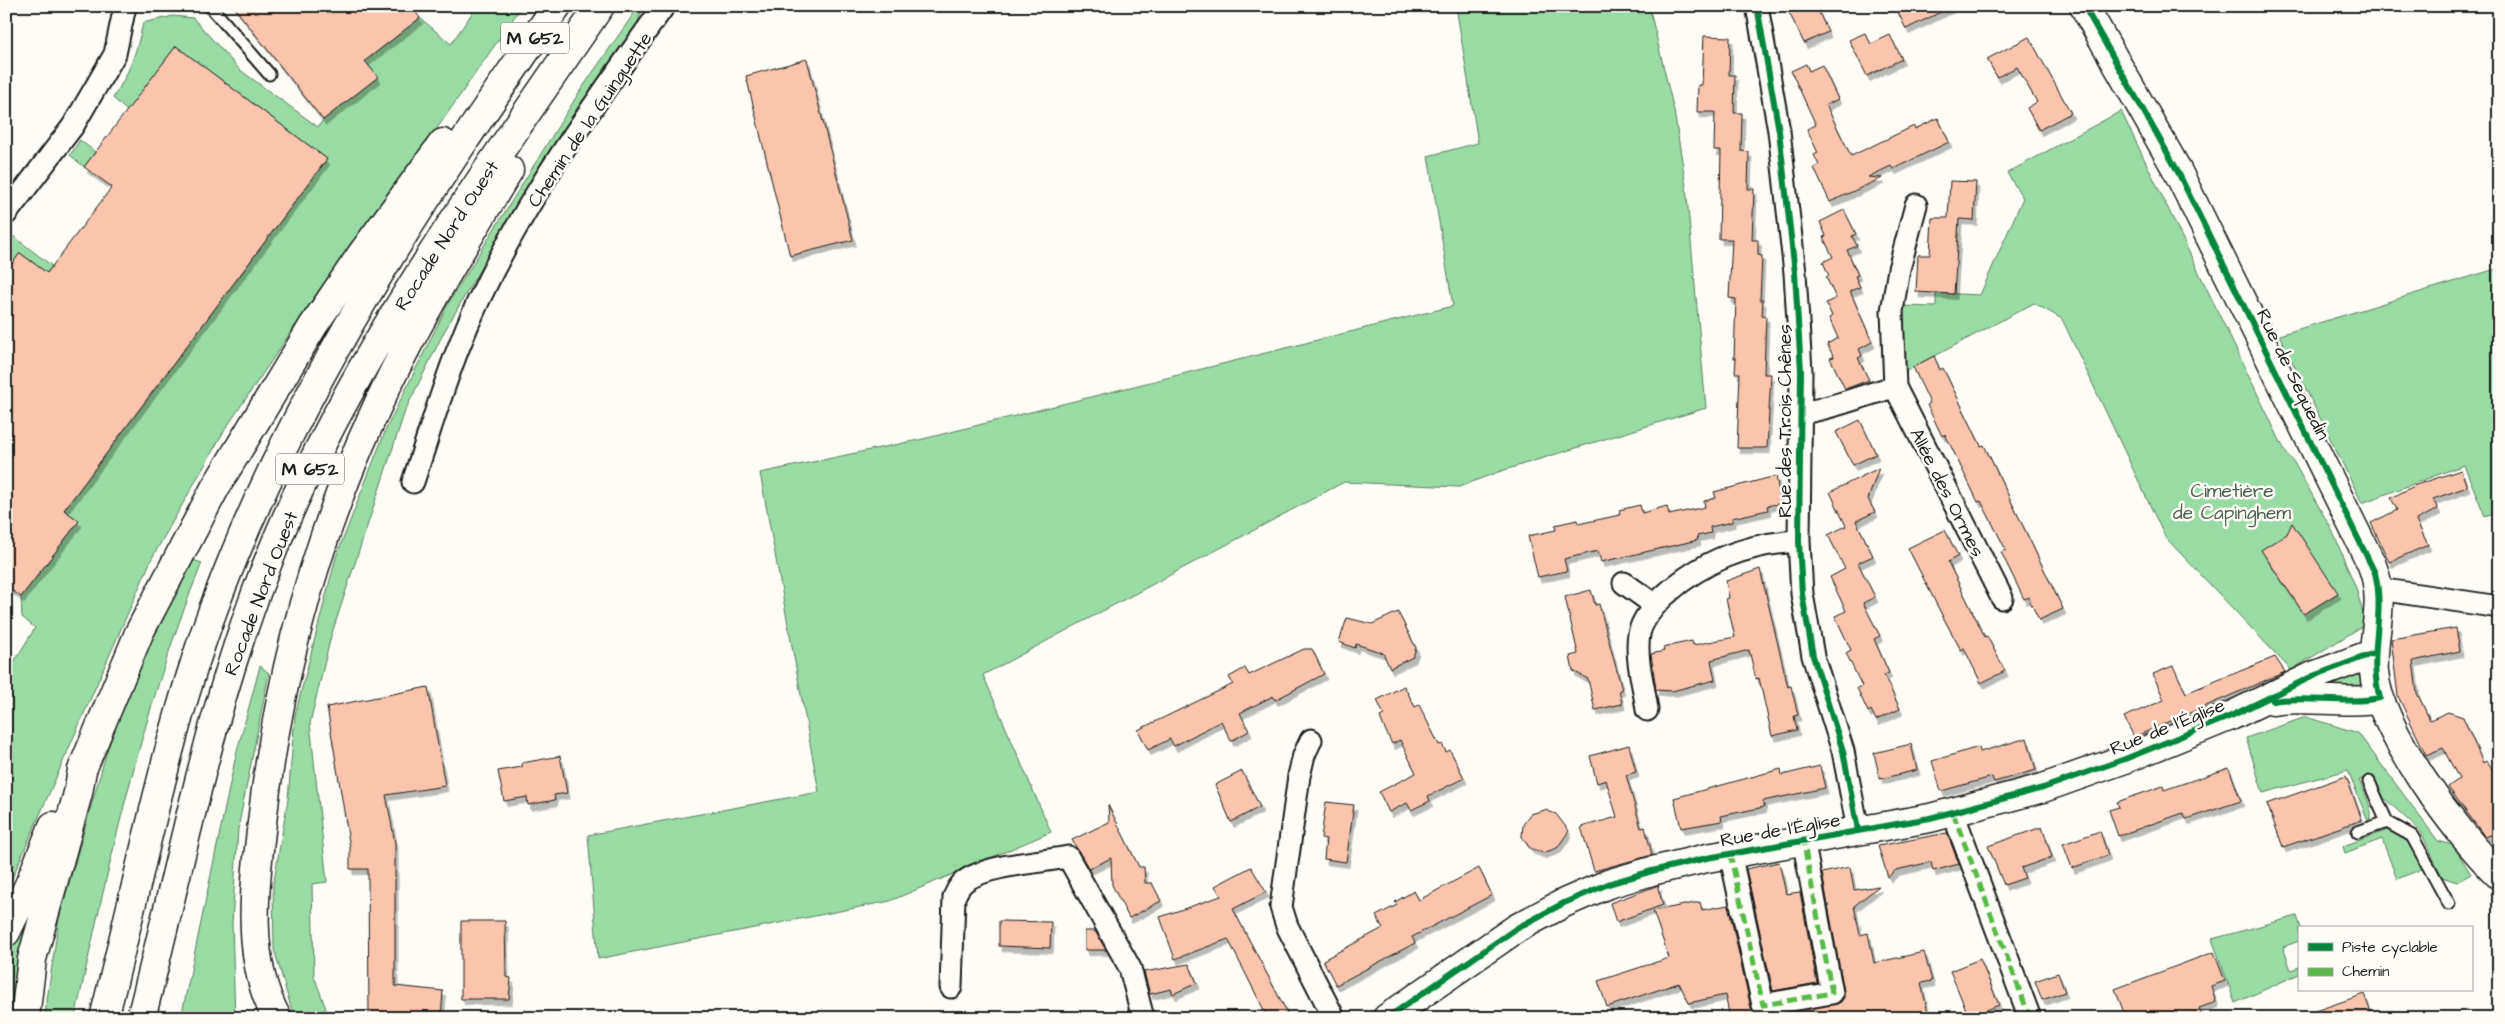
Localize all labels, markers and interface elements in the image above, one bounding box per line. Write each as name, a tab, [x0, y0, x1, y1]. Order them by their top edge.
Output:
road number: M 652	[501, 22, 569, 54]
street label: Chemin de la Guinguette	[521, 27, 660, 213]
street label: Rocade Nord Ouest	[389, 155, 506, 316]
street label: Rue de Sequedin	[2249, 304, 2336, 445]
street label: Rue des Trois Chênes	[1772, 324, 1799, 518]
street label: Allée des Ormes	[1903, 424, 1991, 562]
road number: M 652	[276, 454, 344, 484]
park label: Cimetière de Capinghem	[2173, 478, 2291, 528]
street label: Rocade Nord Ouest	[218, 507, 305, 680]
street label: Rue de l'Église	[2106, 692, 2229, 764]
street label: Rue de l'Église	[1718, 807, 1843, 855]
legend	[2298, 926, 2472, 992]
text: Piste cyclable	[2342, 937, 2438, 959]
text: Chemin	[2342, 961, 2390, 982]

